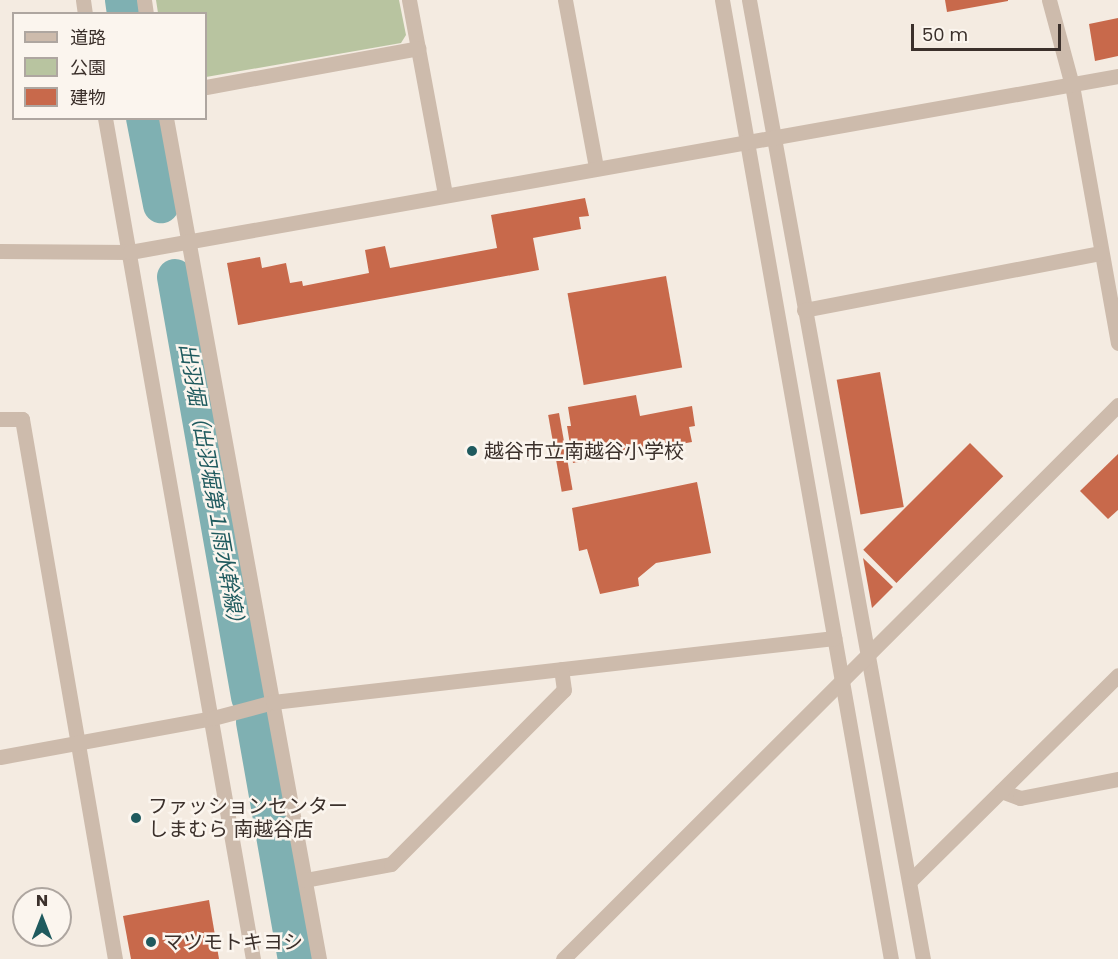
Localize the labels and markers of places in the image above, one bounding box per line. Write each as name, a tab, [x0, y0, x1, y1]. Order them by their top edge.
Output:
place label: 越谷市立南越谷小学校	[484, 439, 684, 463]
marker: 越谷市立南越谷小学校	[465, 444, 479, 458]
place label: ファッションセンター しまむら 南越谷店	[148, 795, 348, 842]
marker: ファッションセンター しまむら 南越谷店	[129, 811, 143, 825]
place label: マツモトキヨシ	[163, 930, 303, 954]
marker: マツモトキヨシ	[144, 935, 158, 949]

